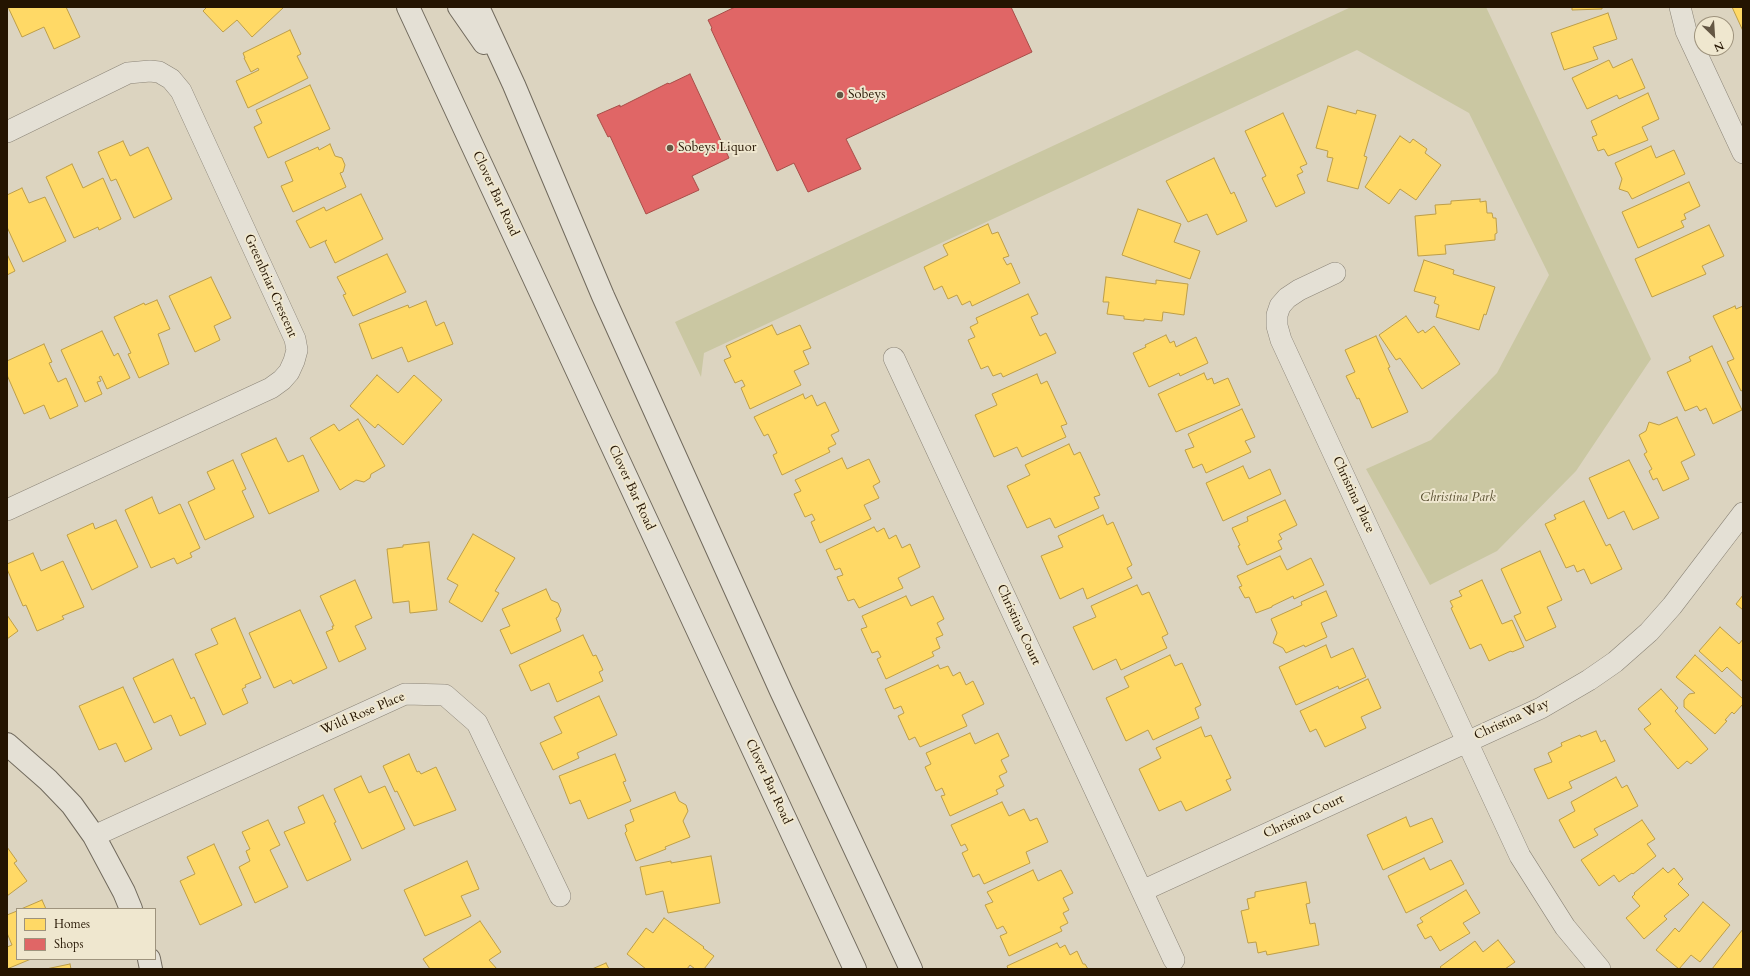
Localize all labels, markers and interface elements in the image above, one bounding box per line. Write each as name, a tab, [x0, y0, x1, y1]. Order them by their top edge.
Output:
north arrow	[1694, 16, 1734, 56]
text: N	[1711, 38, 1726, 55]
place label: Sobeys	[848, 87, 886, 103]
marker: Sobeys	[835, 90, 845, 100]
place label: Sobeys Liquor	[678, 140, 757, 156]
marker: Sobeys Liquor	[665, 143, 675, 153]
street label: Clover Bar Road	[468, 149, 522, 239]
street label: Greenbriar Crescent	[240, 232, 300, 340]
street label: Clover Bar Road	[604, 443, 658, 533]
street label: Christina Place	[1328, 454, 1378, 536]
park label: Christina Park	[1420, 490, 1496, 506]
street label: Christina Court	[993, 582, 1043, 668]
street label: Wild Rose Place	[319, 689, 407, 739]
street label: Christina Way	[1472, 696, 1552, 744]
street label: Clover Bar Road	[741, 737, 795, 827]
street label: Christina Court	[1261, 792, 1347, 842]
legend	[16, 908, 156, 960]
text: Homes	[54, 916, 90, 932]
text: Shops	[54, 936, 83, 952]

